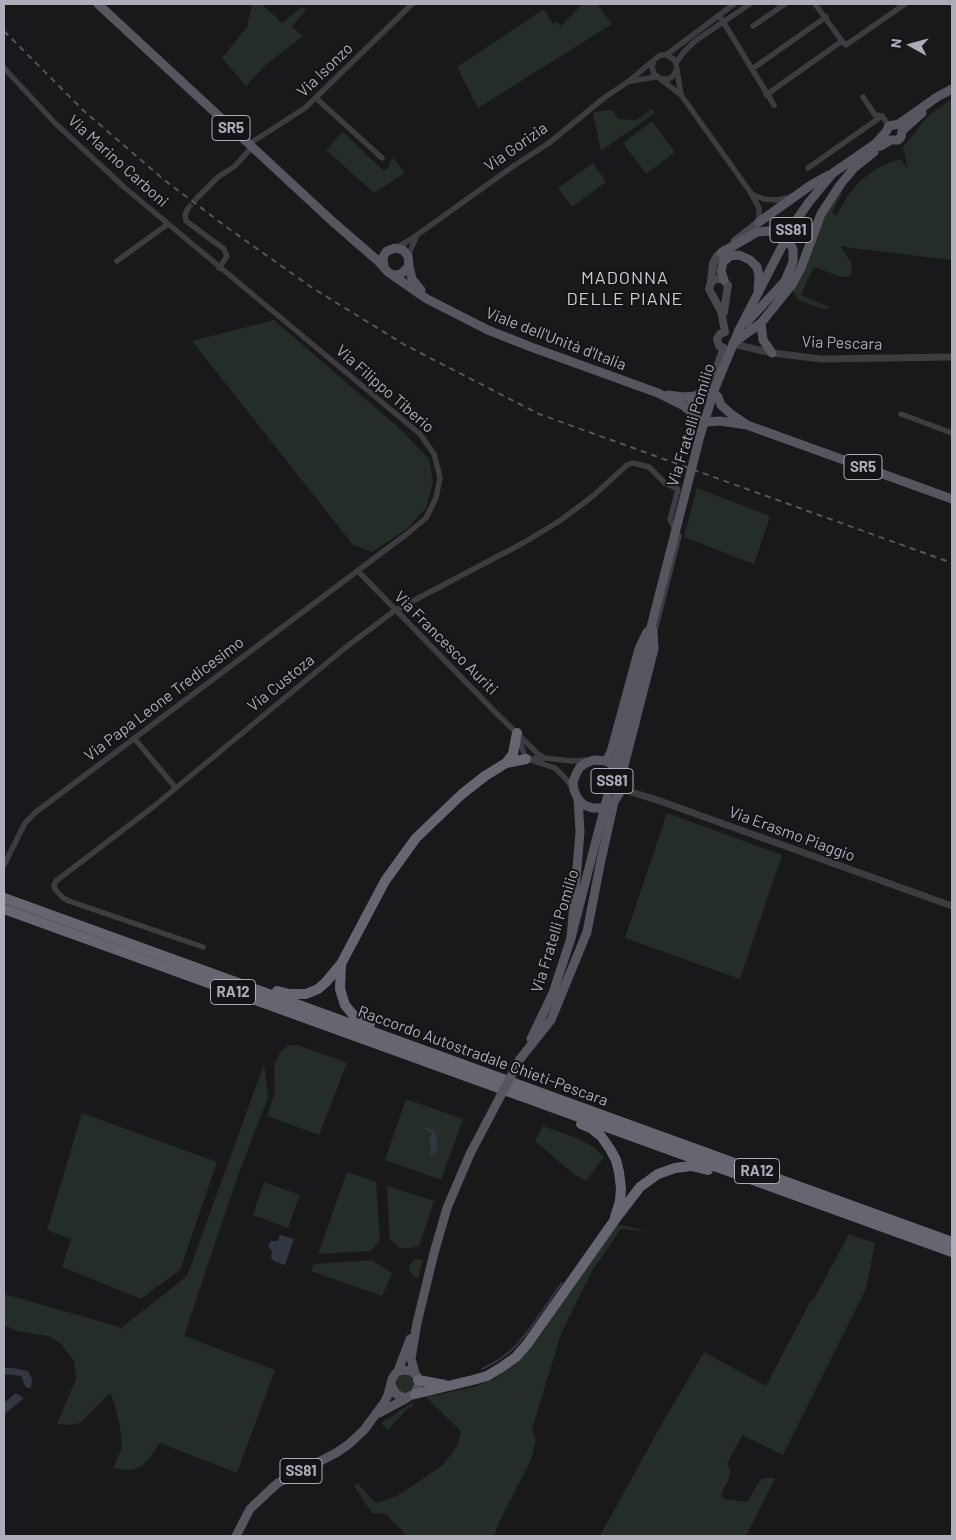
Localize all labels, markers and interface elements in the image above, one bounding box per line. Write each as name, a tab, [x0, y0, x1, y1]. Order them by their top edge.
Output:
north arrow	[886, 20, 936, 70]
text: N	[887, 37, 905, 49]
street label: Via Isonzo	[293, 39, 357, 101]
street label: Via Marino Carboni	[64, 111, 172, 211]
road number: SR5	[212, 116, 250, 140]
street label: Via Gorizia	[481, 118, 551, 176]
road number: SS81	[770, 218, 812, 242]
district label: MADONNA DELLE PIANE	[565, 267, 685, 310]
street label: Viale dell'Unità d'Italia	[483, 303, 629, 375]
street label: Via Pescara	[801, 332, 883, 354]
street label: Via Filippo Tiberio	[332, 341, 438, 437]
street label: Via Fratelli Pomilio	[663, 361, 719, 489]
road number: SR5	[844, 454, 882, 480]
street label: Via Francesco Auriti	[390, 587, 502, 699]
street label: Via Papa Leone Tredicesimo	[80, 633, 248, 765]
street label: Via Custoza	[244, 650, 318, 716]
road number: SS81	[591, 768, 633, 794]
street label: Via Erasmo Piaggio	[726, 802, 858, 866]
street label: Via Fratelli Pomilio	[527, 867, 583, 995]
road number: RA12	[210, 980, 256, 1004]
street label: Raccordo Autostradale Chieti-Pescara	[355, 1002, 611, 1110]
road number: RA12	[734, 1158, 780, 1184]
road number: SS81	[280, 1458, 322, 1484]

